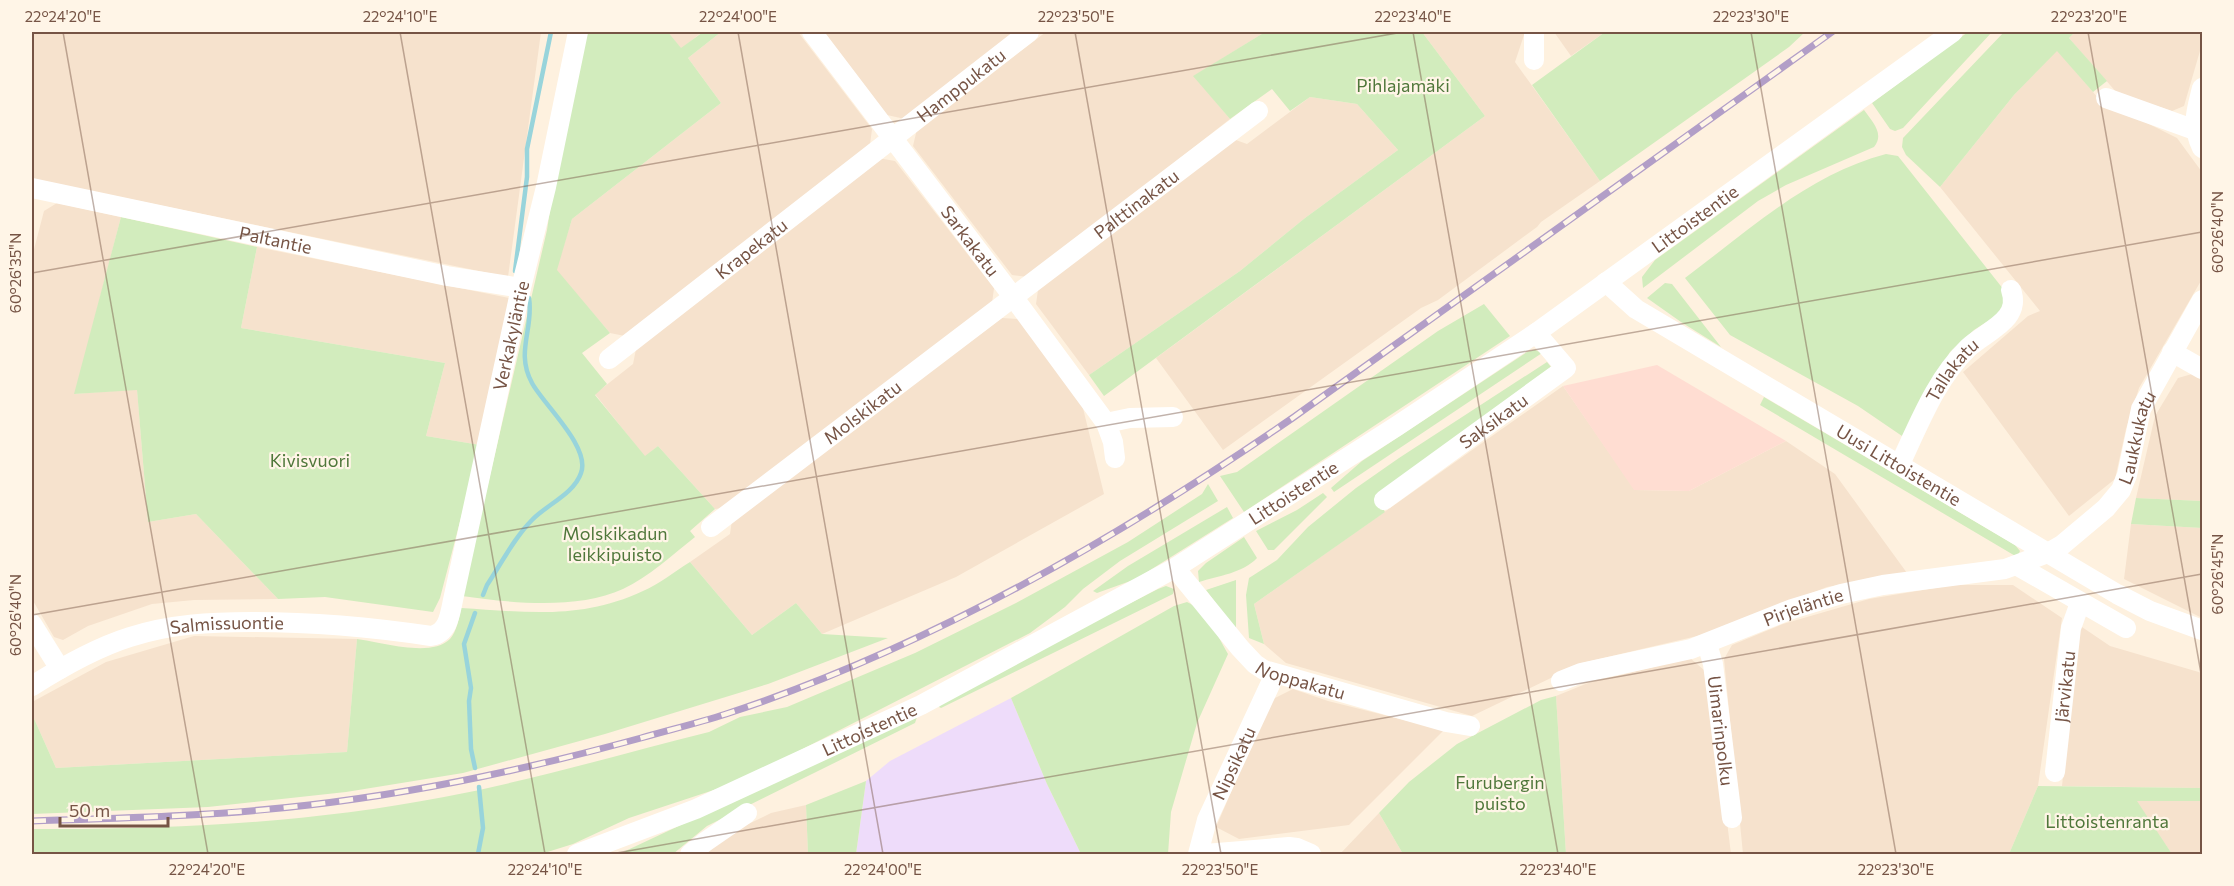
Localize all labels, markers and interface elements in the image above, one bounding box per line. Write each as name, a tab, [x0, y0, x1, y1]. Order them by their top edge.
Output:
text: 22°24'20"E	[25, 7, 101, 25]
text: 22°24'10"E	[363, 7, 437, 25]
text: 22°24'00"E	[699, 7, 777, 25]
text: 22°23'50"E	[1038, 7, 1114, 25]
text: 22°23'40"E	[1375, 7, 1452, 25]
text: 22°23'30"E	[1713, 7, 1789, 25]
text: 22°23'20"E	[2051, 7, 2127, 25]
street label: Hamppukatu	[912, 44, 1010, 126]
park label: Pihlajamäki	[1356, 74, 1450, 96]
street label: Palttinakatu	[1089, 164, 1183, 243]
street label: Littoistentie	[1647, 180, 1742, 257]
text: 60°26'40"N	[2208, 191, 2226, 273]
street label: Sarkakatu	[937, 201, 1004, 280]
street label: Krapekatu	[711, 214, 791, 283]
street label: Paltantie	[237, 221, 314, 258]
text: 60°26'35"N	[6, 233, 24, 313]
street label: Verkakyläntie	[488, 278, 533, 393]
street label: Tallakatu	[1921, 333, 1983, 406]
street label: Molskikatu	[819, 375, 905, 449]
street label: Laukkukatu	[2113, 387, 2160, 488]
street label: Saksikatu	[1455, 389, 1532, 453]
street label: Uusi Littoistentie	[1833, 419, 1965, 510]
park label: Kivisvuori	[270, 449, 350, 471]
street label: Littoistentie	[1244, 456, 1342, 529]
park label: Molskikadun leikkipuisto	[562, 522, 668, 565]
text: 60°26'45"N	[2208, 534, 2226, 614]
text: 60°26'40"N	[6, 574, 24, 656]
street label: Pirjeläntie	[1760, 583, 1846, 630]
street label: Salmissuontie	[168, 611, 284, 638]
street label: Järvikatu	[2050, 649, 2079, 724]
street label: Noppakatu	[1252, 657, 1348, 704]
street label: Uimarinpolku	[1704, 674, 1739, 787]
street label: Littoistentie	[818, 698, 920, 760]
street label: Nipsikatu	[1207, 723, 1260, 803]
park label: Furubergin puisto	[1455, 771, 1545, 814]
scale bar	[60, 790, 168, 828]
text: 50 m	[69, 799, 110, 821]
park label: Littoistenranta	[2045, 810, 2169, 832]
text: 22°24'20"E	[169, 860, 245, 878]
text: 22°24'10"E	[508, 860, 582, 878]
text: 22°24'00"E	[844, 860, 922, 878]
text: 22°23'50"E	[1182, 860, 1258, 878]
text: 22°23'40"E	[1520, 860, 1597, 878]
text: 22°23'30"E	[1858, 860, 1934, 878]

